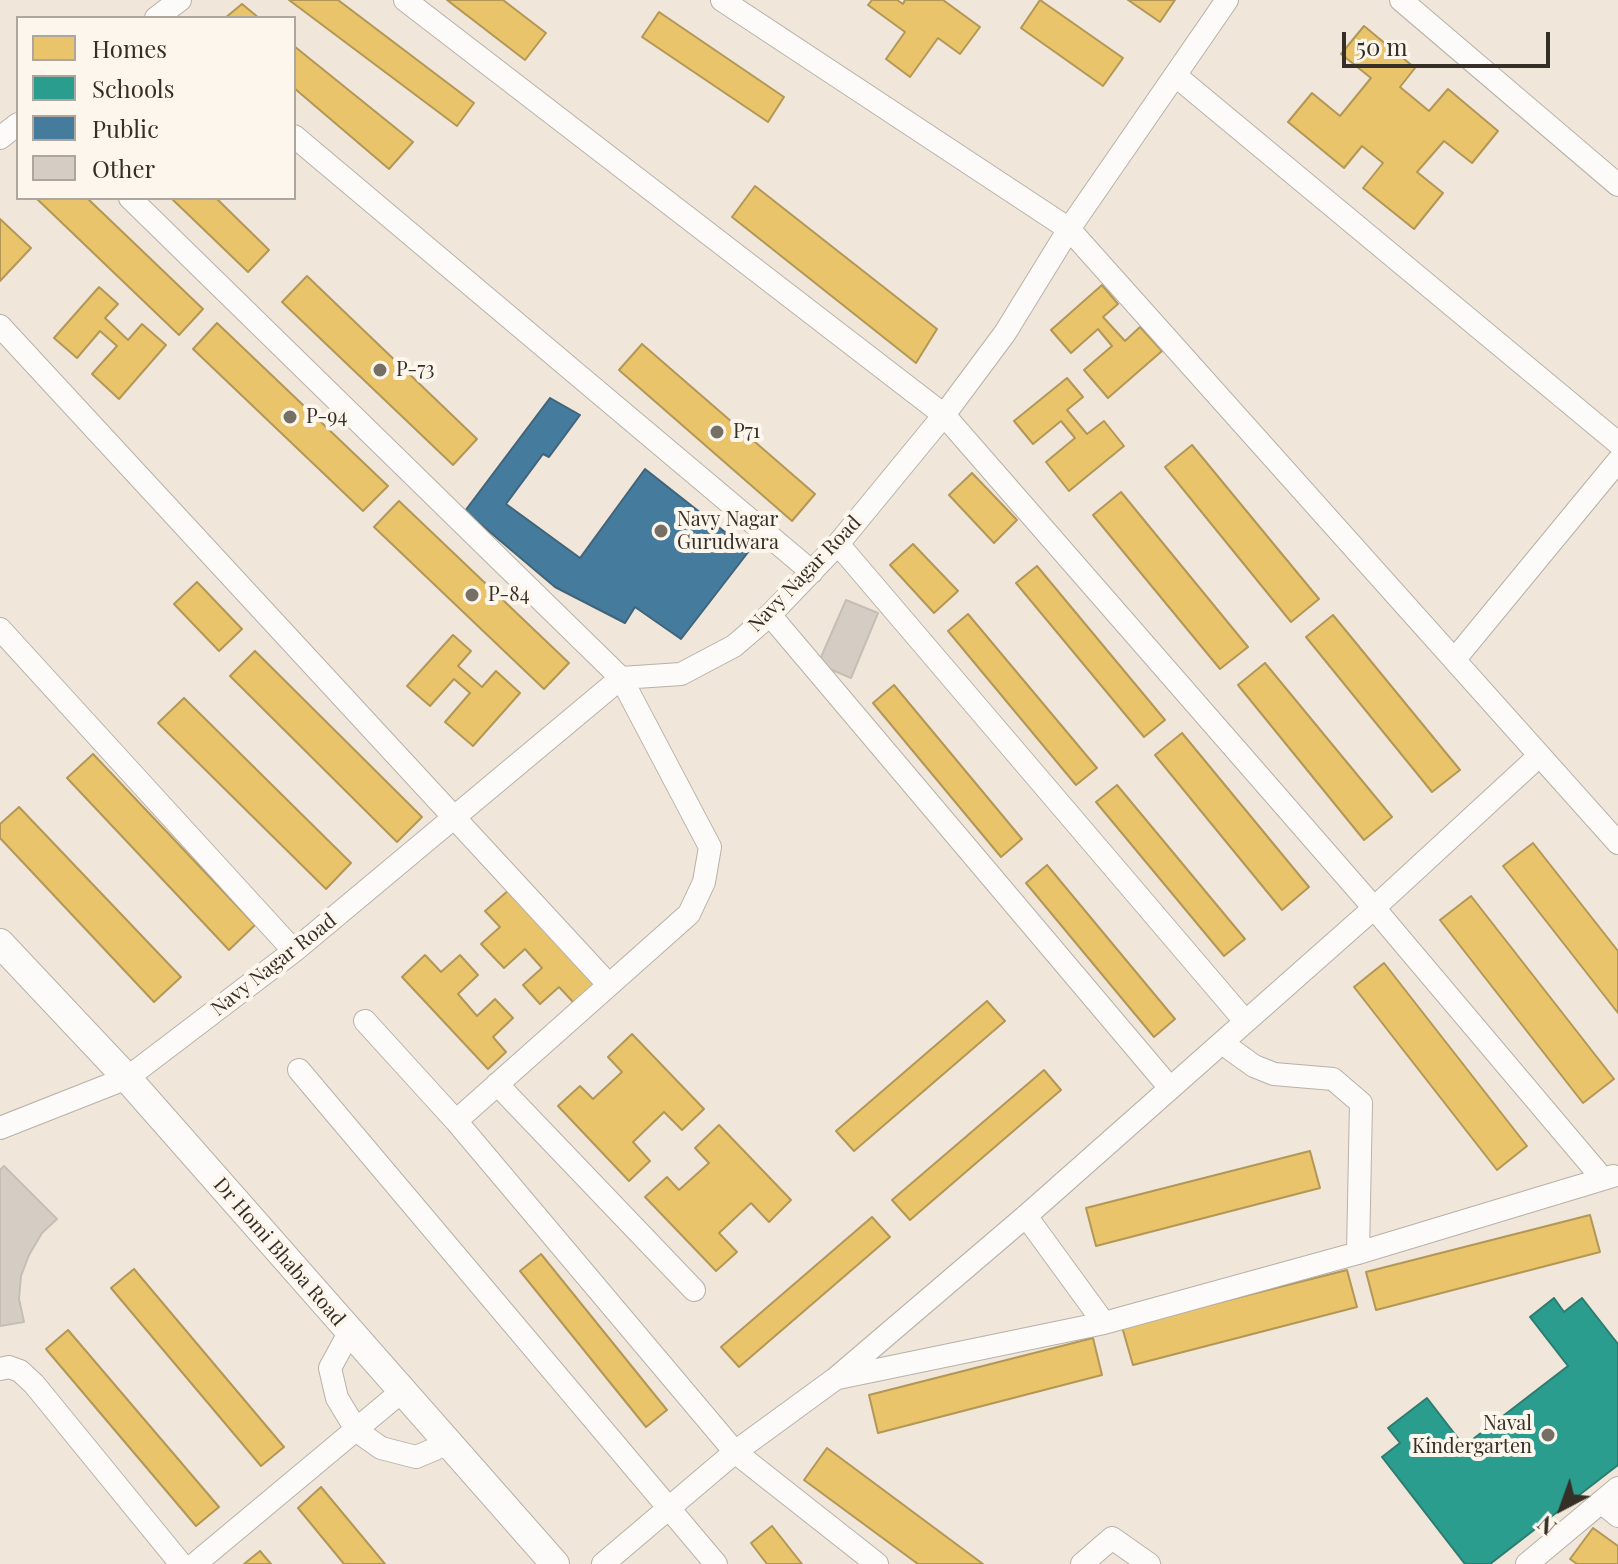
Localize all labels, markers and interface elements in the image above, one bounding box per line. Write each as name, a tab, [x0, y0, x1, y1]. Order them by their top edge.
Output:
legend	[16, 16, 296, 200]
scale bar	[1346, 16, 1554, 66]
text: 50 m	[1356, 30, 1408, 62]
text: Homes	[92, 32, 167, 64]
text: Schools	[92, 72, 174, 104]
text: Public	[92, 112, 159, 144]
text: Other	[92, 152, 155, 184]
place label: P-73	[396, 358, 434, 382]
marker: P-73	[371, 361, 389, 379]
place label: P-94	[306, 405, 347, 429]
marker: P-94	[281, 408, 299, 426]
place label: P71	[733, 420, 760, 444]
marker: P71	[708, 423, 726, 441]
place label: Navy Nagar Gurudwara	[677, 508, 779, 555]
street label: Navy Nagar Road	[744, 511, 866, 637]
marker: Navy Nagar Gurudwara	[652, 522, 670, 540]
place label: P-84	[488, 583, 530, 607]
marker: P-84	[463, 586, 481, 604]
street label: Navy Nagar Road	[207, 909, 341, 1021]
street label: Dr Homi Bhaba Road	[208, 1173, 350, 1331]
place label: Naval Kindergarten	[1412, 1412, 1532, 1459]
marker: Naval Kindergarten	[1539, 1426, 1557, 1444]
north arrow	[1522, 1468, 1602, 1548]
text: N	[1530, 1510, 1562, 1543]

